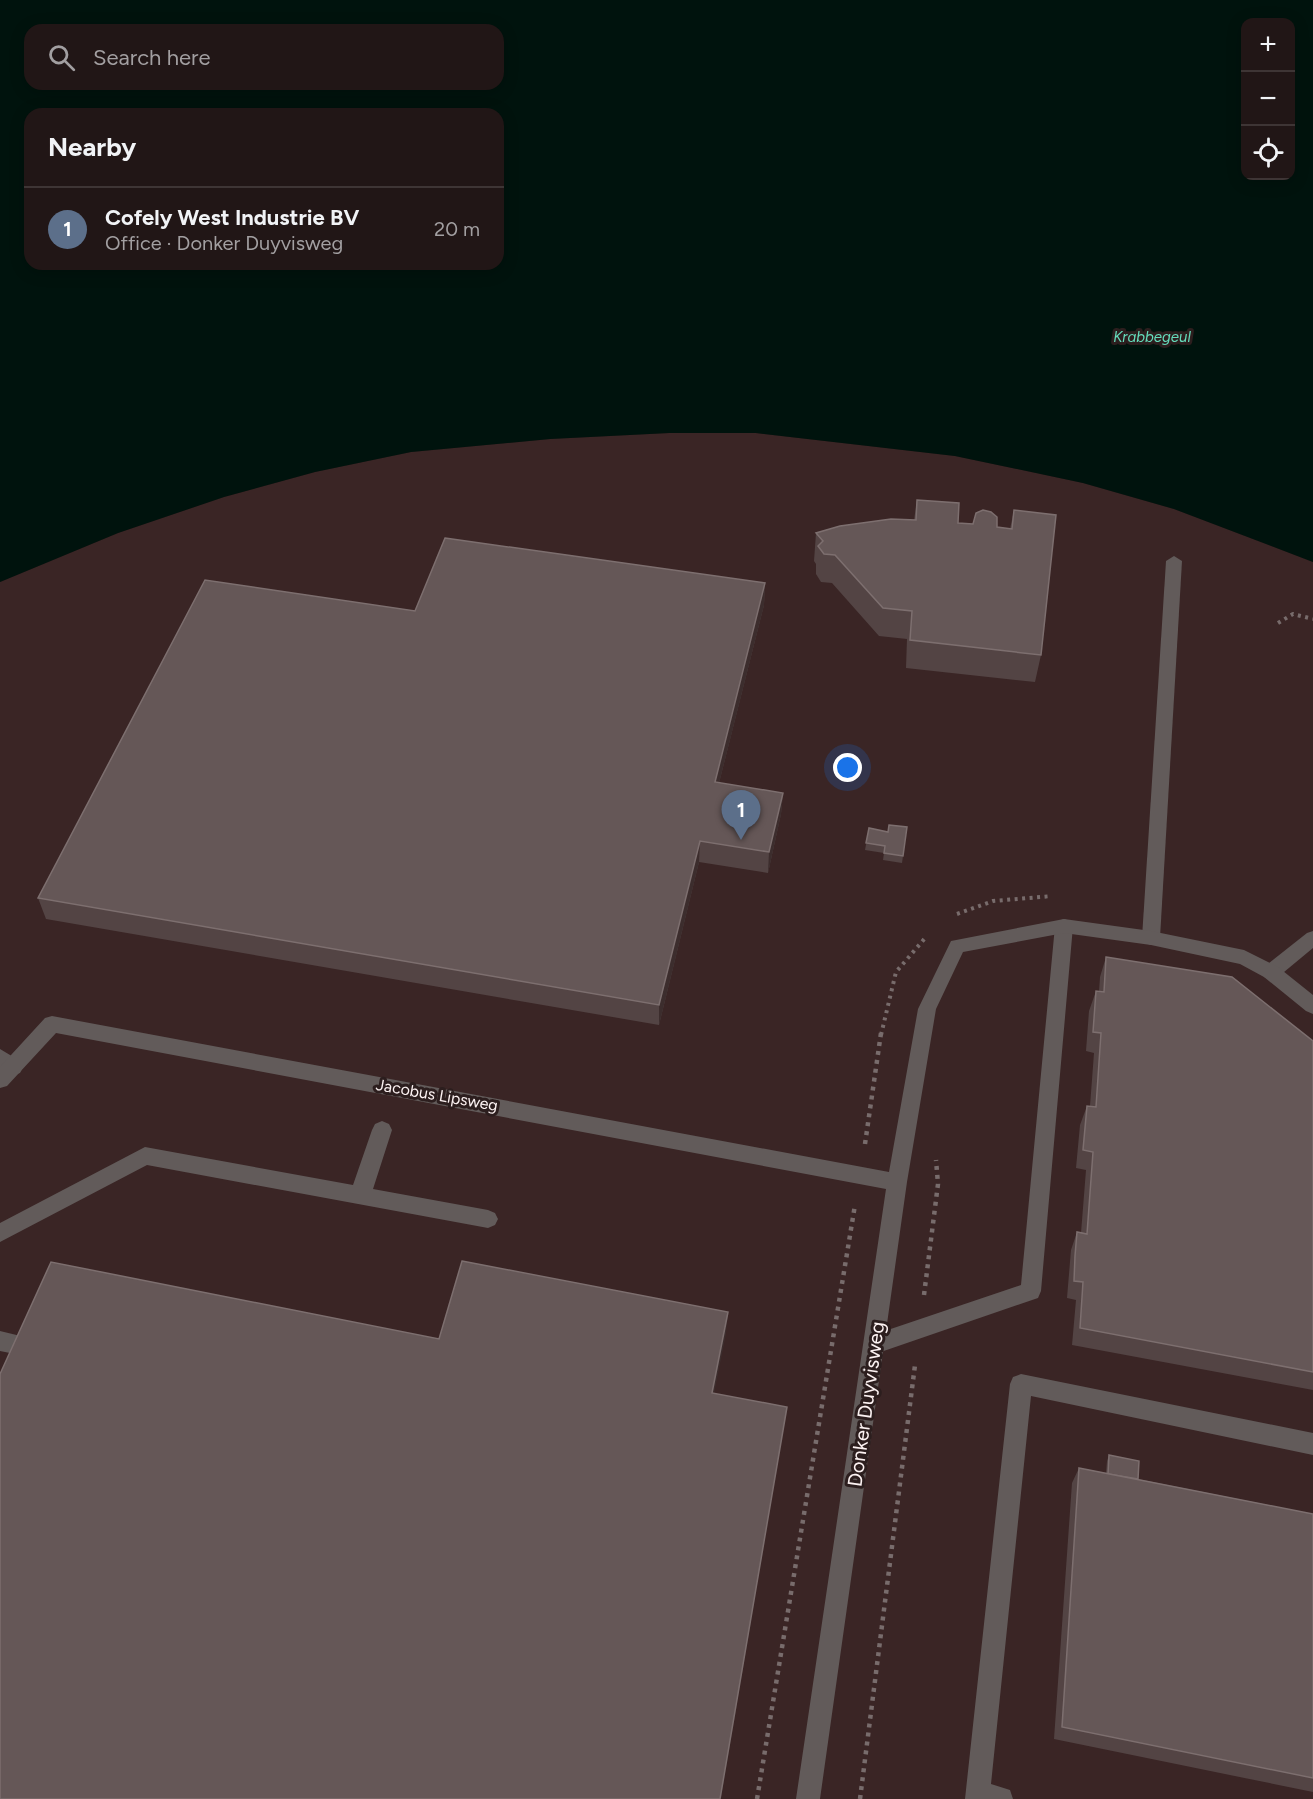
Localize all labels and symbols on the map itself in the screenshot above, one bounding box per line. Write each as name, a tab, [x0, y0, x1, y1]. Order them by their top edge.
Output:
water label: Krabbegeul	[1113, 328, 1191, 346]
your location	[833, 753, 862, 782]
pin: 1	[722, 790, 760, 840]
street label: Jacobus Lipsweg	[375, 1075, 499, 1115]
street label: Donker Duyvisweg	[843, 1320, 889, 1488]

